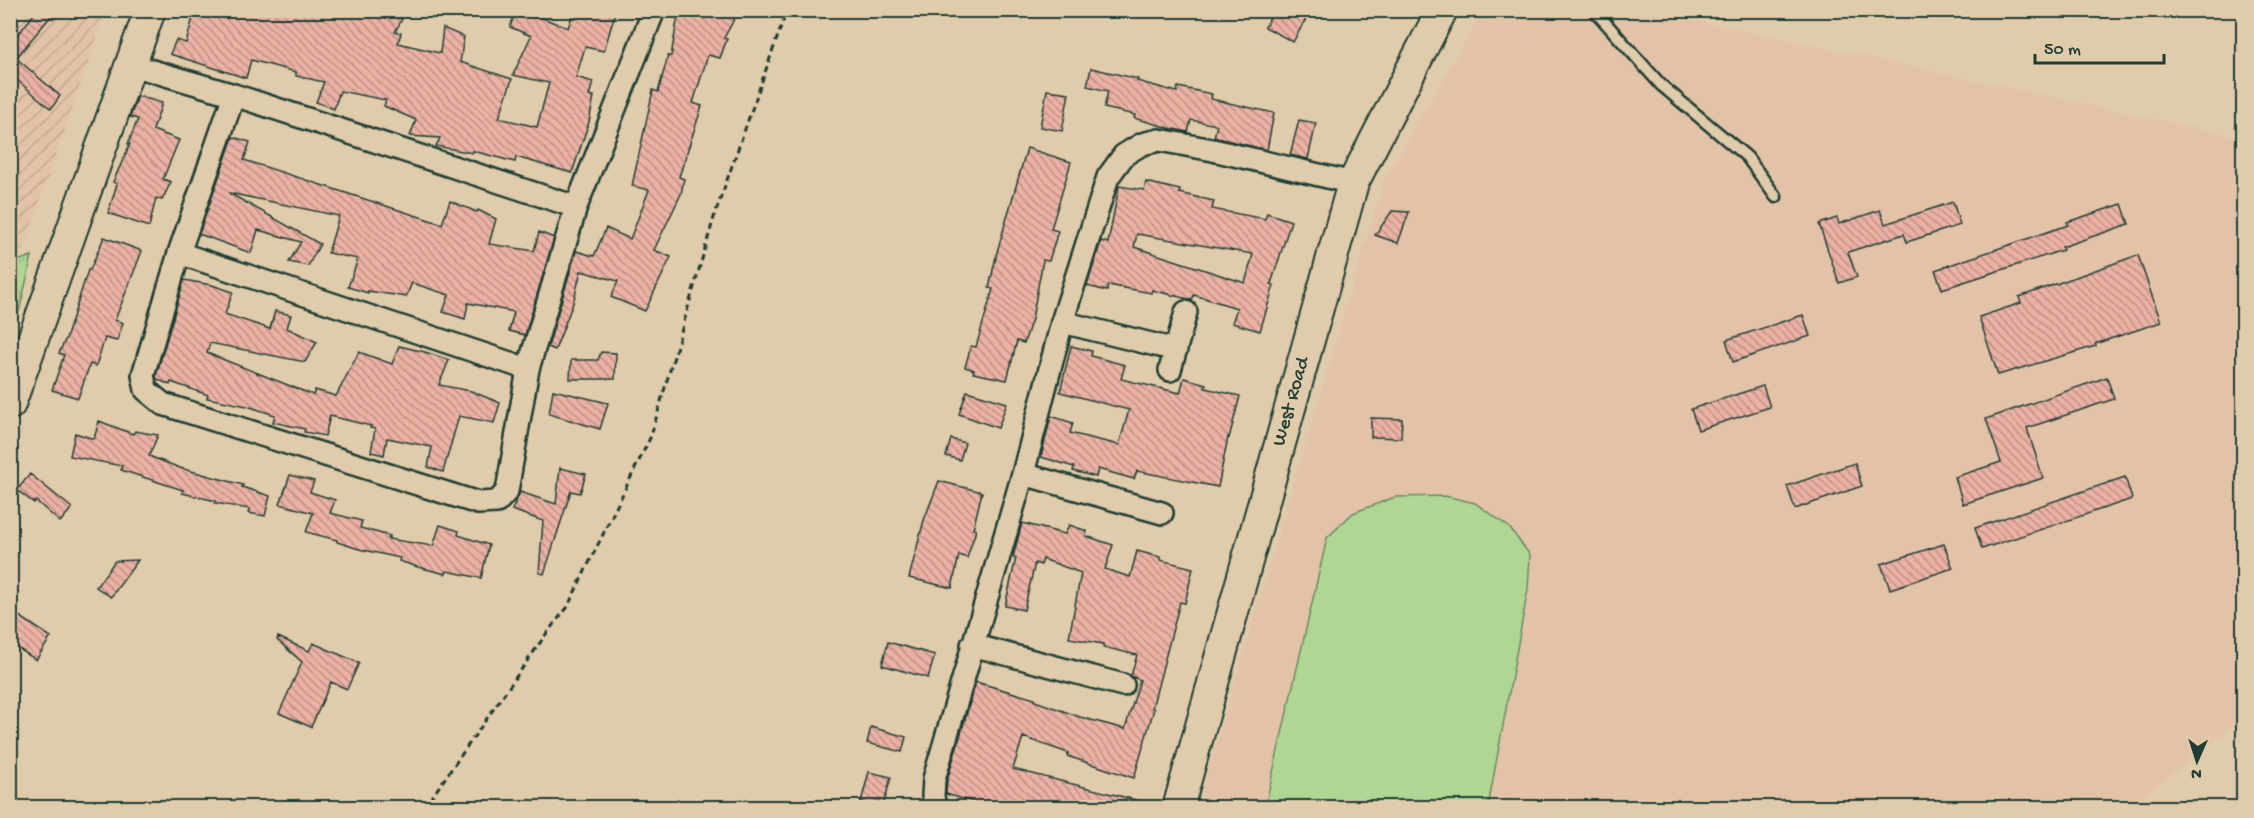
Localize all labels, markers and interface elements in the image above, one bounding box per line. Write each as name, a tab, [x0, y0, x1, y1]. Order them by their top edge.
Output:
scale bar	[2035, 27, 2164, 65]
text: 50 m	[2044, 40, 2081, 61]
street label: West Road	[1268, 353, 1316, 449]
north arrow	[2167, 731, 2227, 791]
text: N	[2190, 763, 2202, 782]

